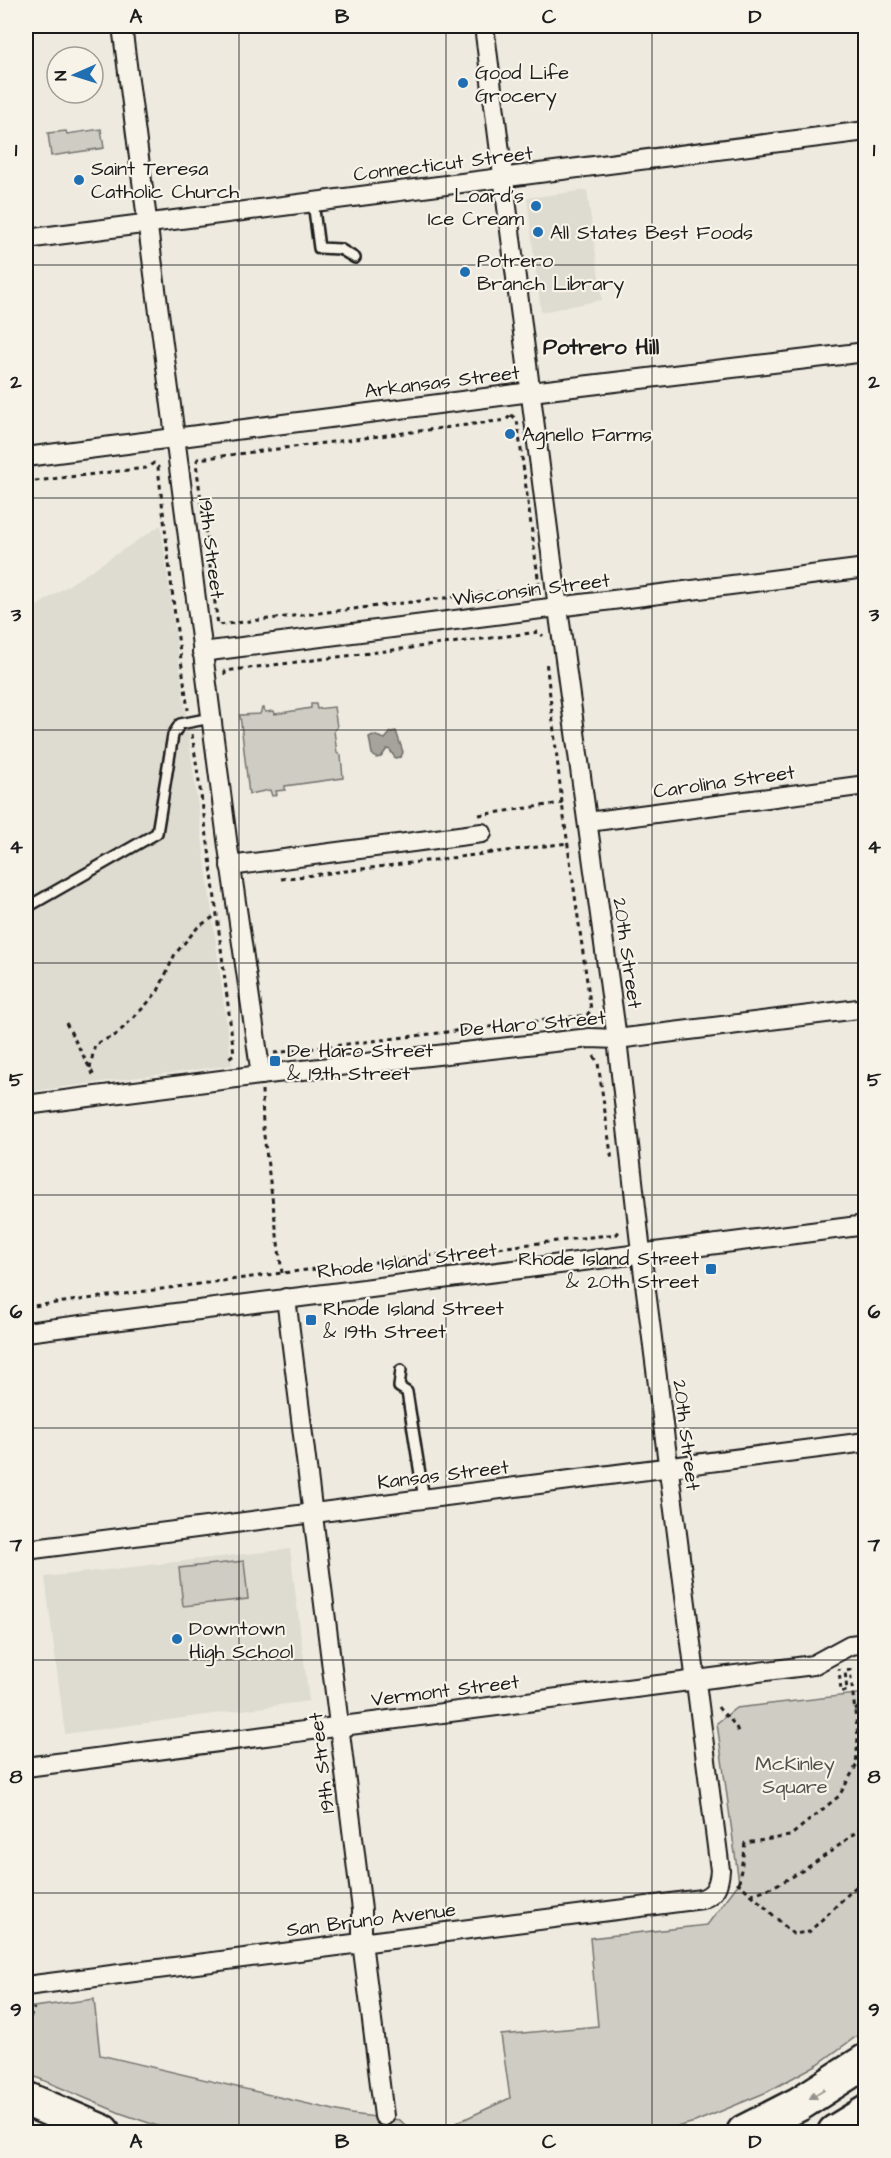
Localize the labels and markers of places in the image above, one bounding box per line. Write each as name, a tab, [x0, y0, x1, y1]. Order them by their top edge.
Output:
place label: Good Life Grocery	[475, 59, 569, 111]
marker: Good Life Grocery	[456, 76, 470, 90]
place label: Saint Teresa Catholic Church	[91, 155, 239, 206]
marker: Saint Teresa Catholic Church	[72, 173, 86, 187]
place label: Loard’s Ice Cream	[428, 182, 524, 233]
marker: Loard’s Ice Cream	[529, 199, 543, 213]
place label: All States Best Foods	[550, 219, 753, 247]
marker: All States Best Foods	[531, 225, 545, 239]
place label: Potrero Branch Library	[477, 247, 624, 299]
marker: Potrero Branch Library	[458, 265, 472, 279]
place label: Agnello Farms	[522, 421, 652, 450]
marker: Agnello Farms	[503, 427, 517, 441]
place label: De Haro Street & 19th Street	[287, 1037, 433, 1088]
marker: De Haro Street & 19th Street	[268, 1054, 282, 1068]
place label: Rhode Island Street & 20th Street	[518, 1245, 699, 1296]
marker: Rhode Island Street & 20th Street	[704, 1262, 718, 1276]
place label: Rhode Island Street & 19th Street	[323, 1295, 504, 1346]
marker: Rhode Island Street & 19th Street	[304, 1313, 318, 1327]
place label: Downtown High School	[189, 1615, 293, 1667]
marker: Downtown High School	[170, 1632, 184, 1646]

